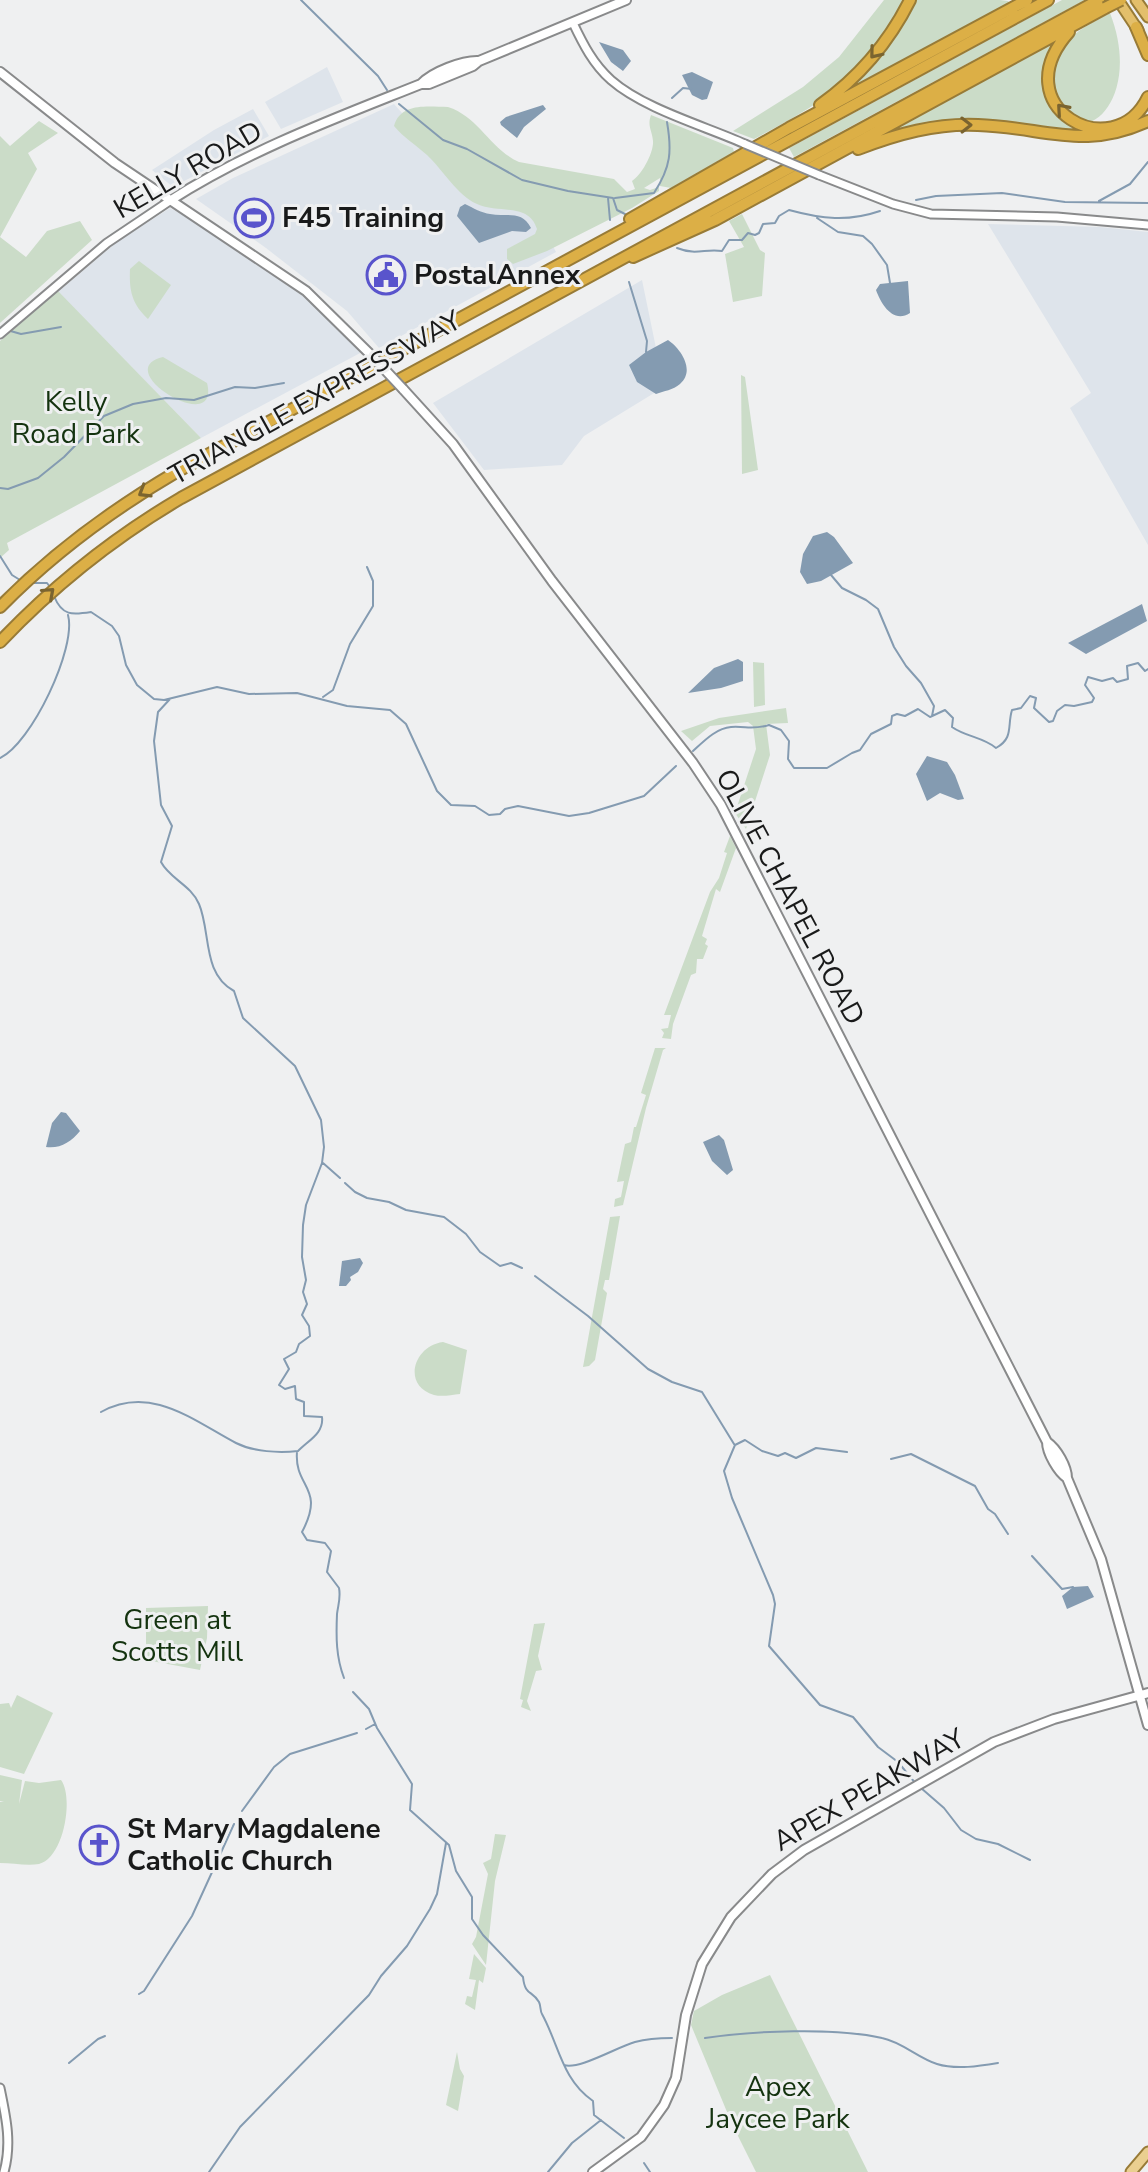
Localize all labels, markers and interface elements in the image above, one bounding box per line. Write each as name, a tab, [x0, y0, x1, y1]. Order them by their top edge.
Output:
one-way arrow	[871, 43, 885, 58]
one-way arrow	[1056, 104, 1071, 118]
street label: KELLY ROAD	[107, 112, 269, 228]
one-way arrow	[960, 116, 973, 134]
sports icon: F45 Training	[233, 197, 275, 239]
place label: F45 Training	[282, 199, 444, 237]
public building icon: PostalAnnex	[365, 254, 407, 296]
place label: PostalAnnex	[414, 256, 581, 294]
street label: TRIANGLE EXPRESSWAY	[162, 301, 469, 494]
park label: Kelly Road Park	[12, 383, 141, 453]
one-way arrow	[138, 482, 153, 497]
one-way arrow	[40, 588, 55, 603]
street label: OLIVE CHAPEL ROAD	[706, 762, 874, 1032]
park label: Green at Scotts Mill	[111, 1601, 244, 1671]
street label: APEX PEAKWAY	[766, 1719, 973, 1860]
place label: St Mary Magdalene Catholic Church	[127, 1810, 381, 1880]
church icon: St Mary Magdalene Catholic Church	[78, 1824, 120, 1866]
park label: Apex Jaycee Park	[705, 2068, 851, 2138]

